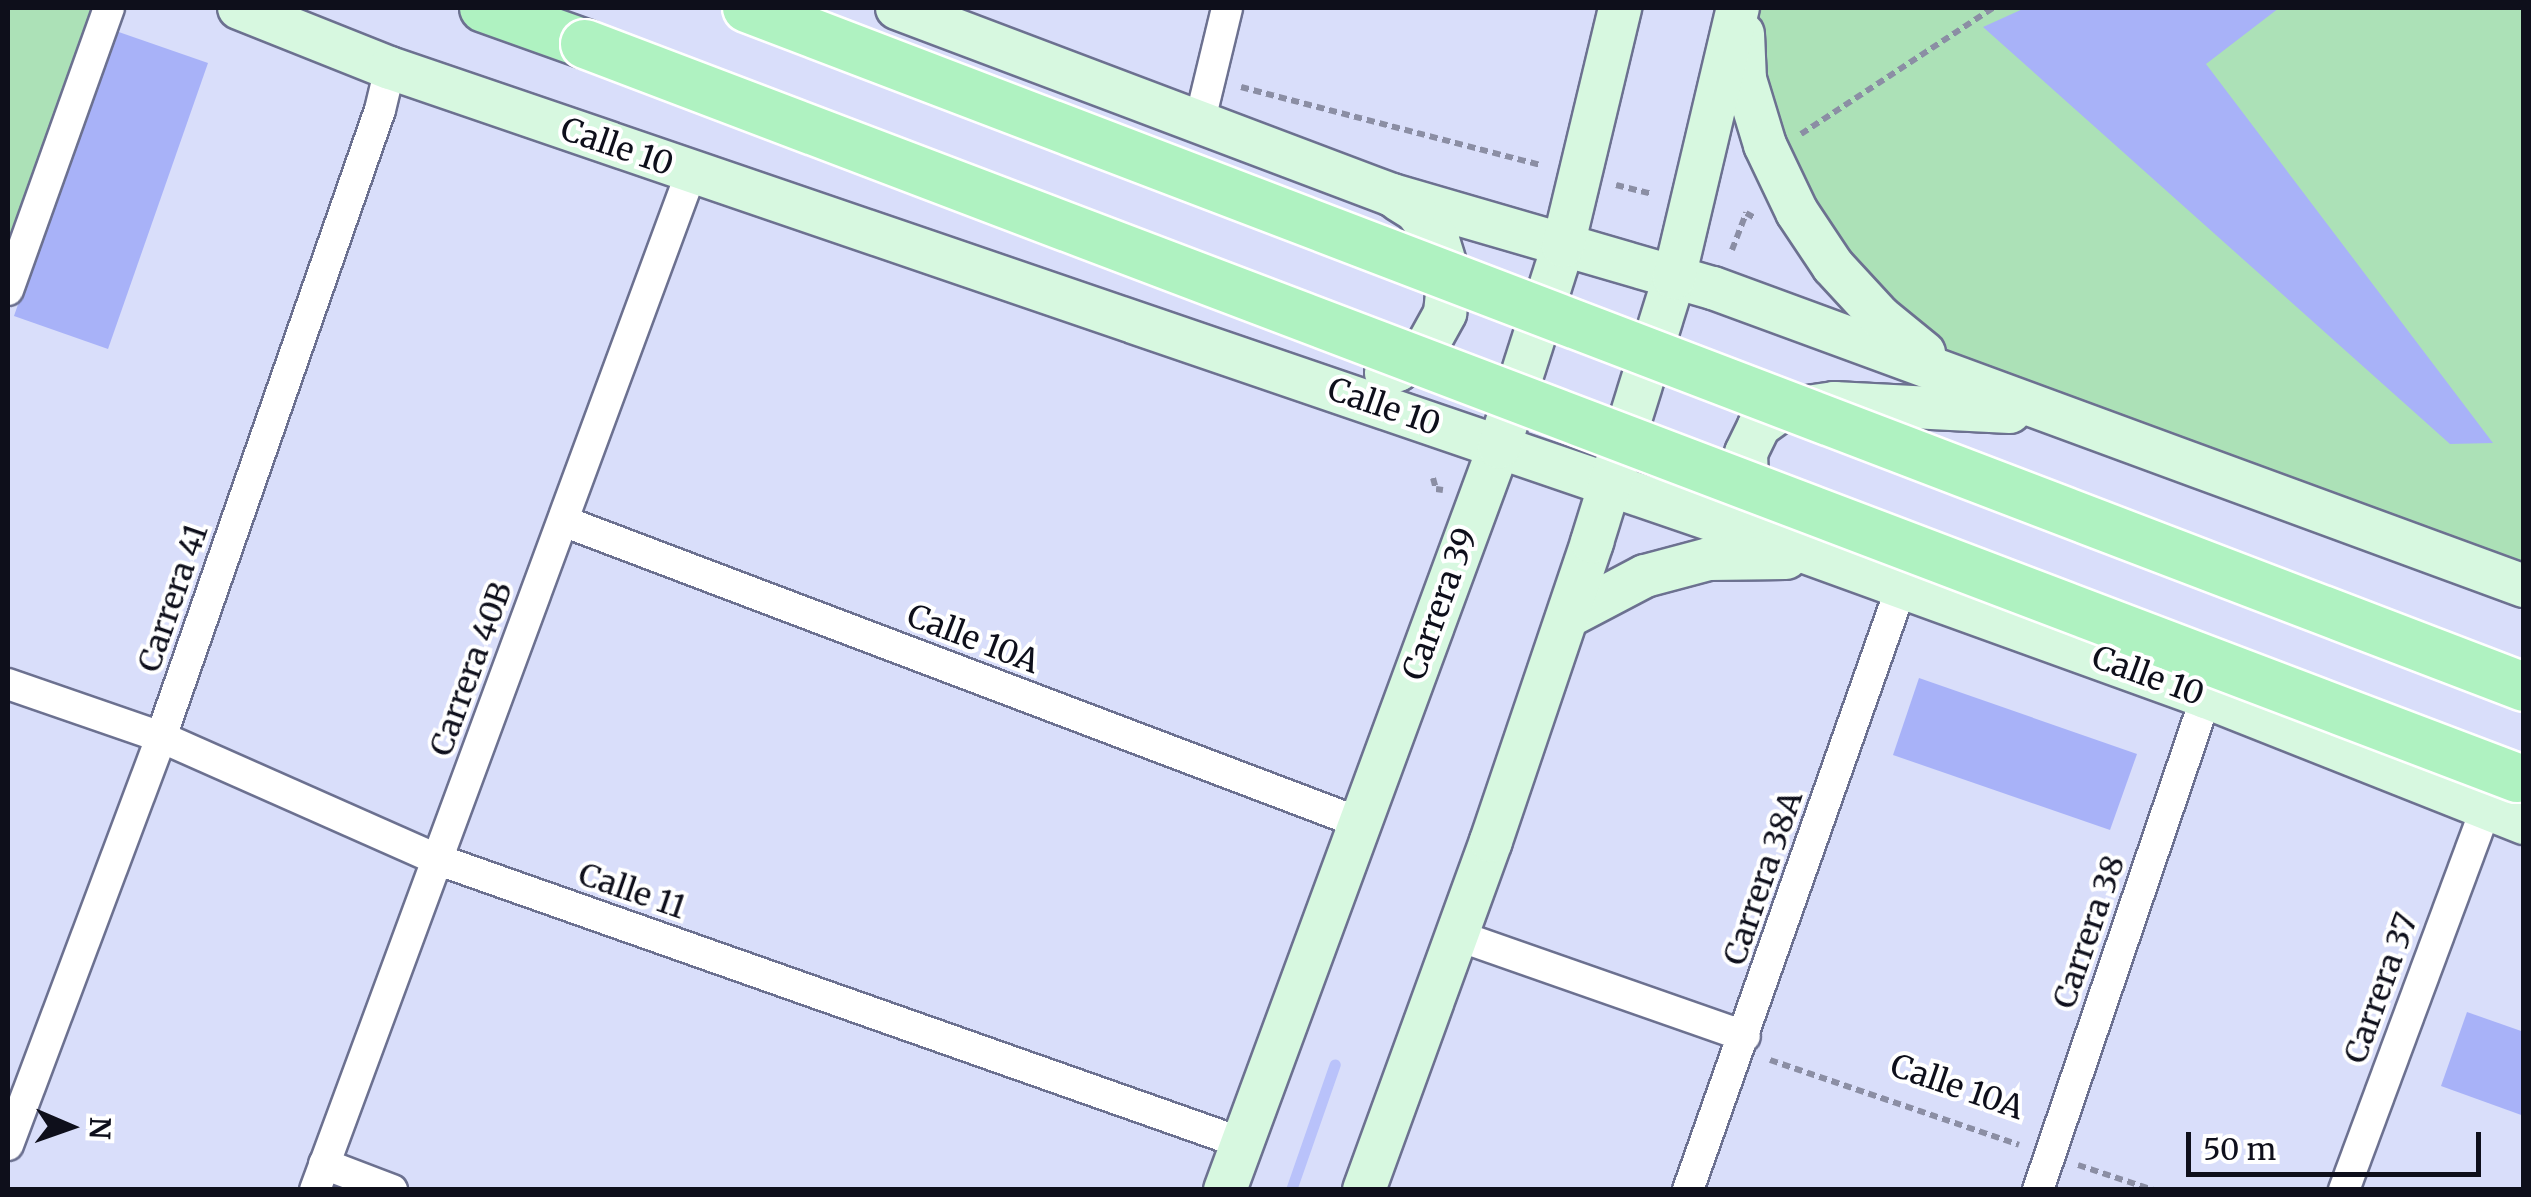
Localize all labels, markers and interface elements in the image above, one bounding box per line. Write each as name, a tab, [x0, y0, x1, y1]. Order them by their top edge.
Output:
street label: Calle 10	[556, 110, 678, 184]
street label: Calle 10	[1323, 370, 1445, 444]
street label: Carrera 41	[130, 519, 216, 677]
street label: Carrera 39	[1395, 523, 1485, 685]
street label: Carrera 40B	[422, 577, 520, 761]
street label: Calle 10A	[902, 596, 1044, 682]
street label: Calle 10	[2087, 638, 2209, 714]
street label: Carrera 38A	[1715, 786, 1811, 970]
street label: Carrera 38	[2045, 851, 2133, 1013]
street label: Calle 11	[573, 855, 691, 927]
street label: Carrera 37	[2336, 908, 2426, 1068]
street label: Calle 10A	[1886, 1046, 2028, 1128]
north arrow	[20, 1077, 120, 1177]
scale bar	[2191, 1112, 2486, 1174]
text: N	[82, 1116, 118, 1140]
text: 50 m	[2203, 1130, 2276, 1168]

